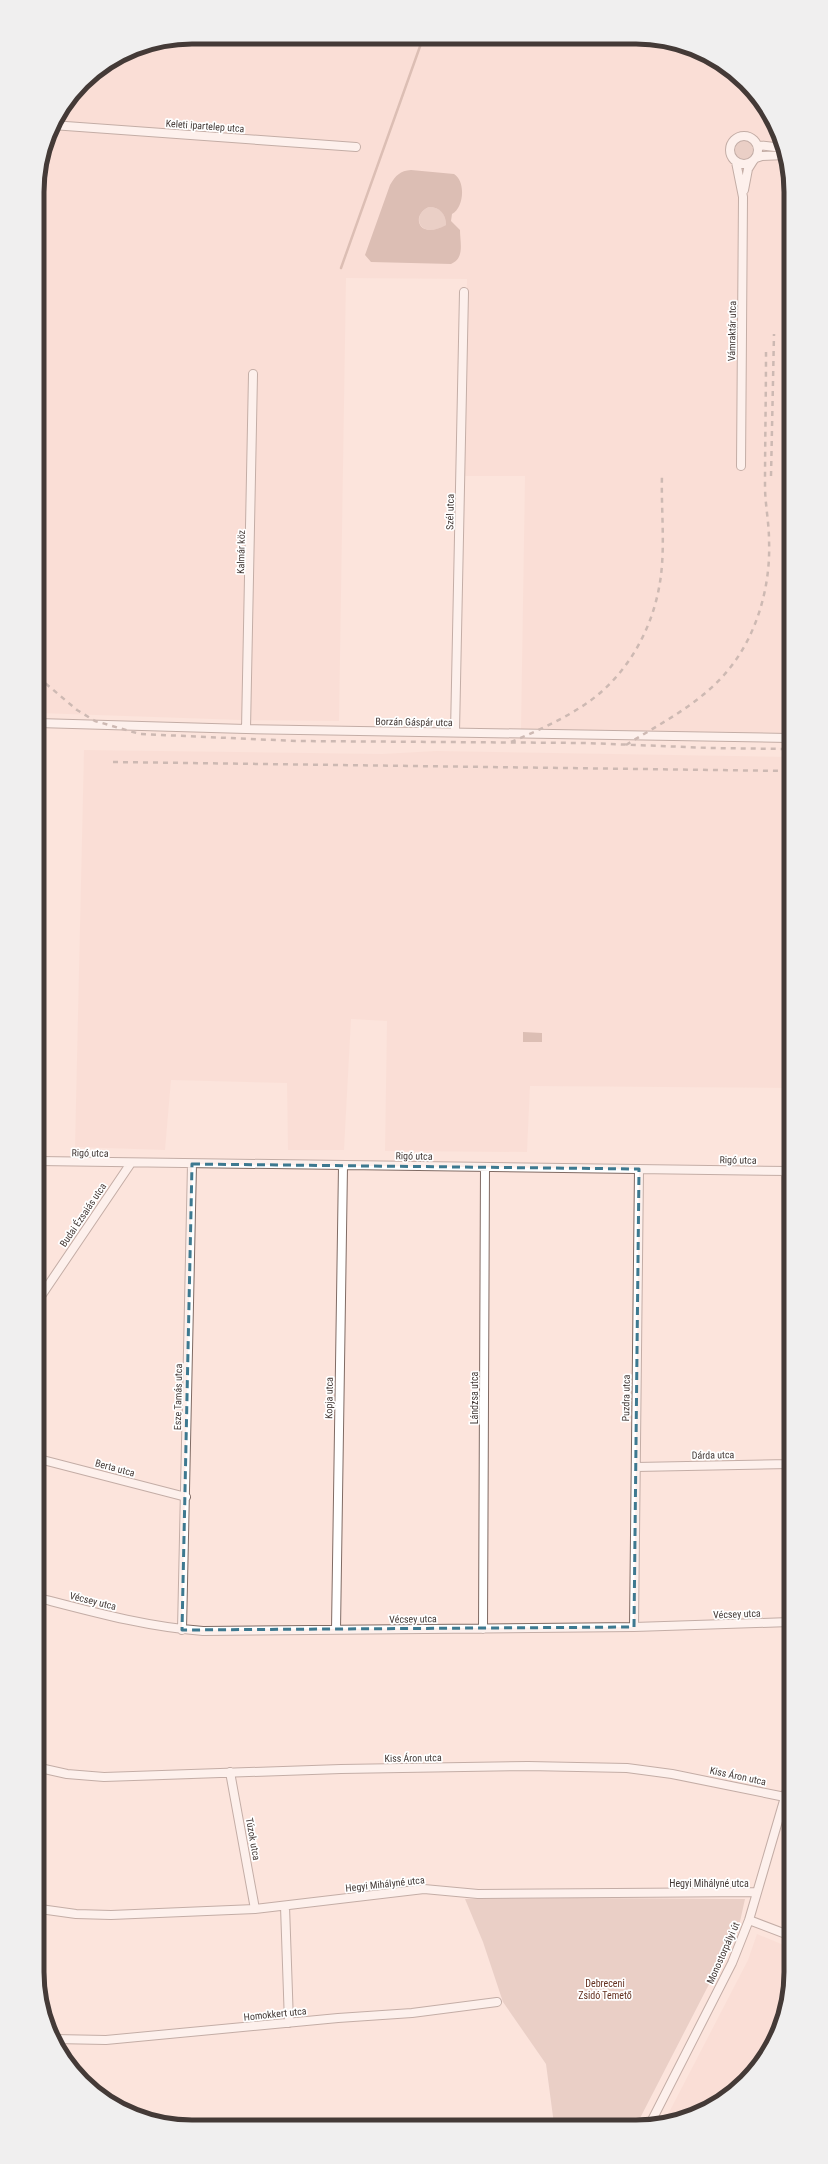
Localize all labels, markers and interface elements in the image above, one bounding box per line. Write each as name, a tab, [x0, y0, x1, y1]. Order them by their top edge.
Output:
street label: Keleti ipartelep utca	[165, 118, 245, 134]
street label: Vámraktár utca	[726, 301, 738, 361]
street label: Szél utca	[444, 494, 456, 530]
street label: Kalmár köz	[235, 530, 247, 574]
street label: Borzán Gáspár utca	[375, 716, 453, 728]
street label: Rigó utca	[71, 1147, 109, 1159]
street label: Rigó utca	[395, 1150, 433, 1162]
street label: Rigó utca	[719, 1154, 757, 1166]
street label: Budai Ézsaiás utca	[57, 1180, 108, 1249]
street label: Esze Tamás utca	[172, 1363, 184, 1430]
street label: Lándzsa utca	[469, 1371, 480, 1424]
street label: Puzdra utca	[620, 1374, 632, 1421]
street label: Kopja utca	[323, 1377, 335, 1419]
street label: Dárda utca	[692, 1449, 735, 1461]
street label: Berta utca	[94, 1457, 136, 1479]
street label: Vécsey utca	[69, 1590, 118, 1612]
street label: Vécsey utca	[713, 1608, 761, 1620]
street label: Vécsey utca	[389, 1613, 437, 1625]
street label: Kiss Áron utca	[384, 1751, 442, 1764]
street label: Kiss Áron utca	[709, 1764, 768, 1787]
street label: Túzok utca	[244, 1817, 262, 1861]
street label: Hegyi Mihályné utca	[345, 1874, 425, 1894]
street label: Hegyi Mihályné utca	[669, 1878, 749, 1889]
street label: Monostorpályi út	[704, 1920, 742, 1986]
park label: Debreceni Zsidó Temető	[578, 1978, 632, 2001]
street label: Homokkert utca	[243, 2005, 307, 2023]

